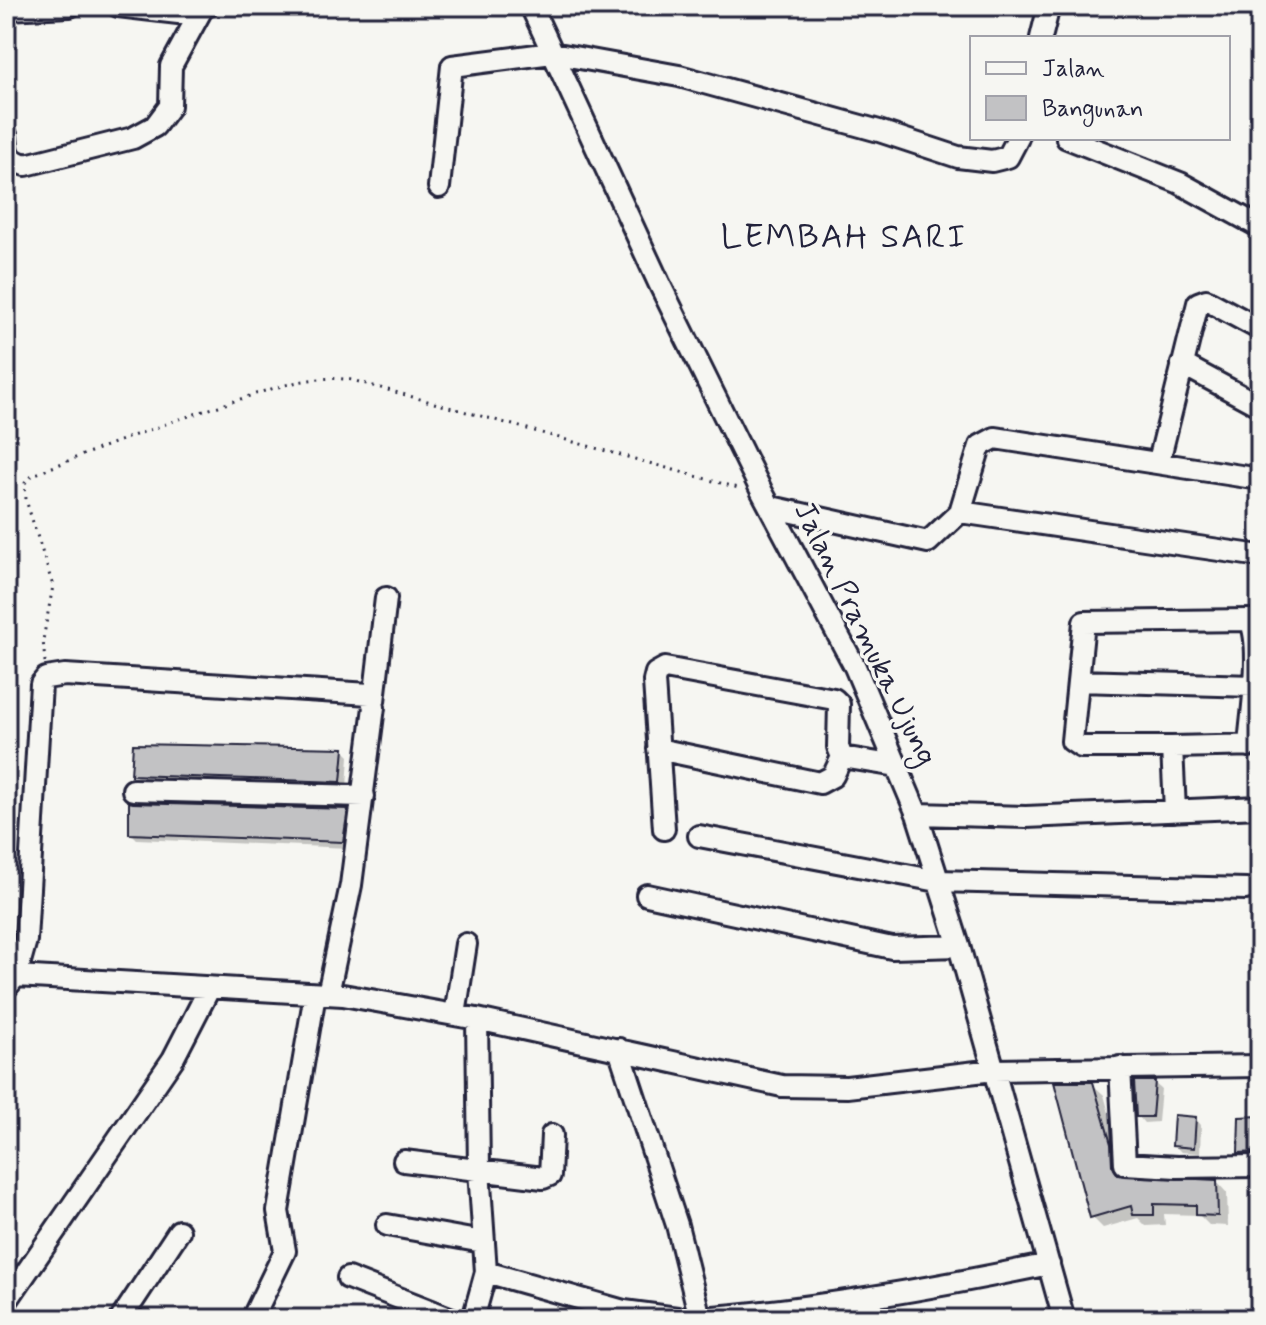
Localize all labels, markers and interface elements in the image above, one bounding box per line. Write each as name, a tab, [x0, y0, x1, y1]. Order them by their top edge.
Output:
legend	[970, 36, 1230, 140]
text: Jalan	[1042, 54, 1105, 85]
text: Bangunan	[1042, 94, 1143, 127]
district label: LEMBAH SARI	[721, 215, 967, 260]
street label: Jalan Pramuka Ujung	[782, 496, 946, 773]

